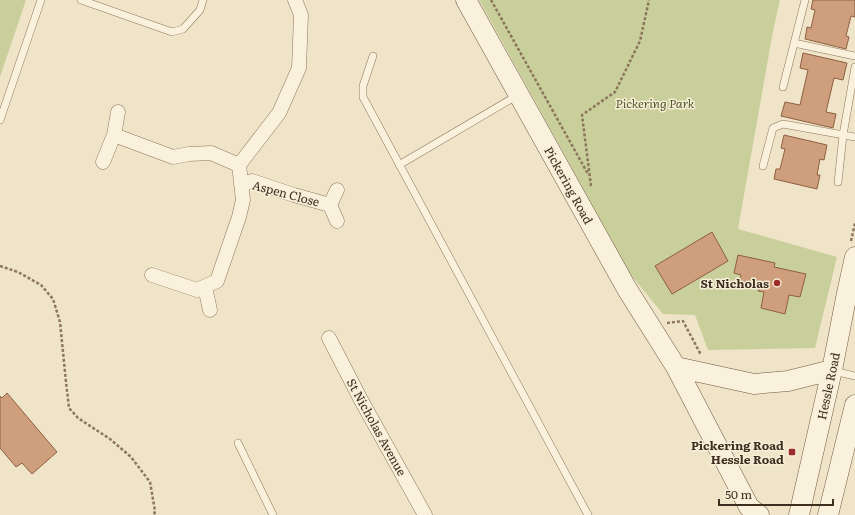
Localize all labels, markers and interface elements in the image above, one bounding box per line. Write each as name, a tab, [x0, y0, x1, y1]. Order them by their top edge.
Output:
park label: Pickering Park	[616, 94, 695, 112]
street label: Pickering Road	[540, 143, 598, 228]
street label: Aspen Close	[250, 175, 322, 211]
place label: St Nicholas	[701, 274, 769, 292]
marker: St Nicholas	[772, 278, 782, 288]
street label: Hessle Road	[812, 350, 844, 421]
street label: St Nicholas Avenue	[343, 375, 411, 479]
place label: Pickering Road Hessle Road	[691, 436, 784, 468]
marker: Pickering Road Hessle Road	[787, 447, 797, 457]
scale bar	[719, 481, 833, 507]
text: 50 m	[725, 485, 752, 503]

